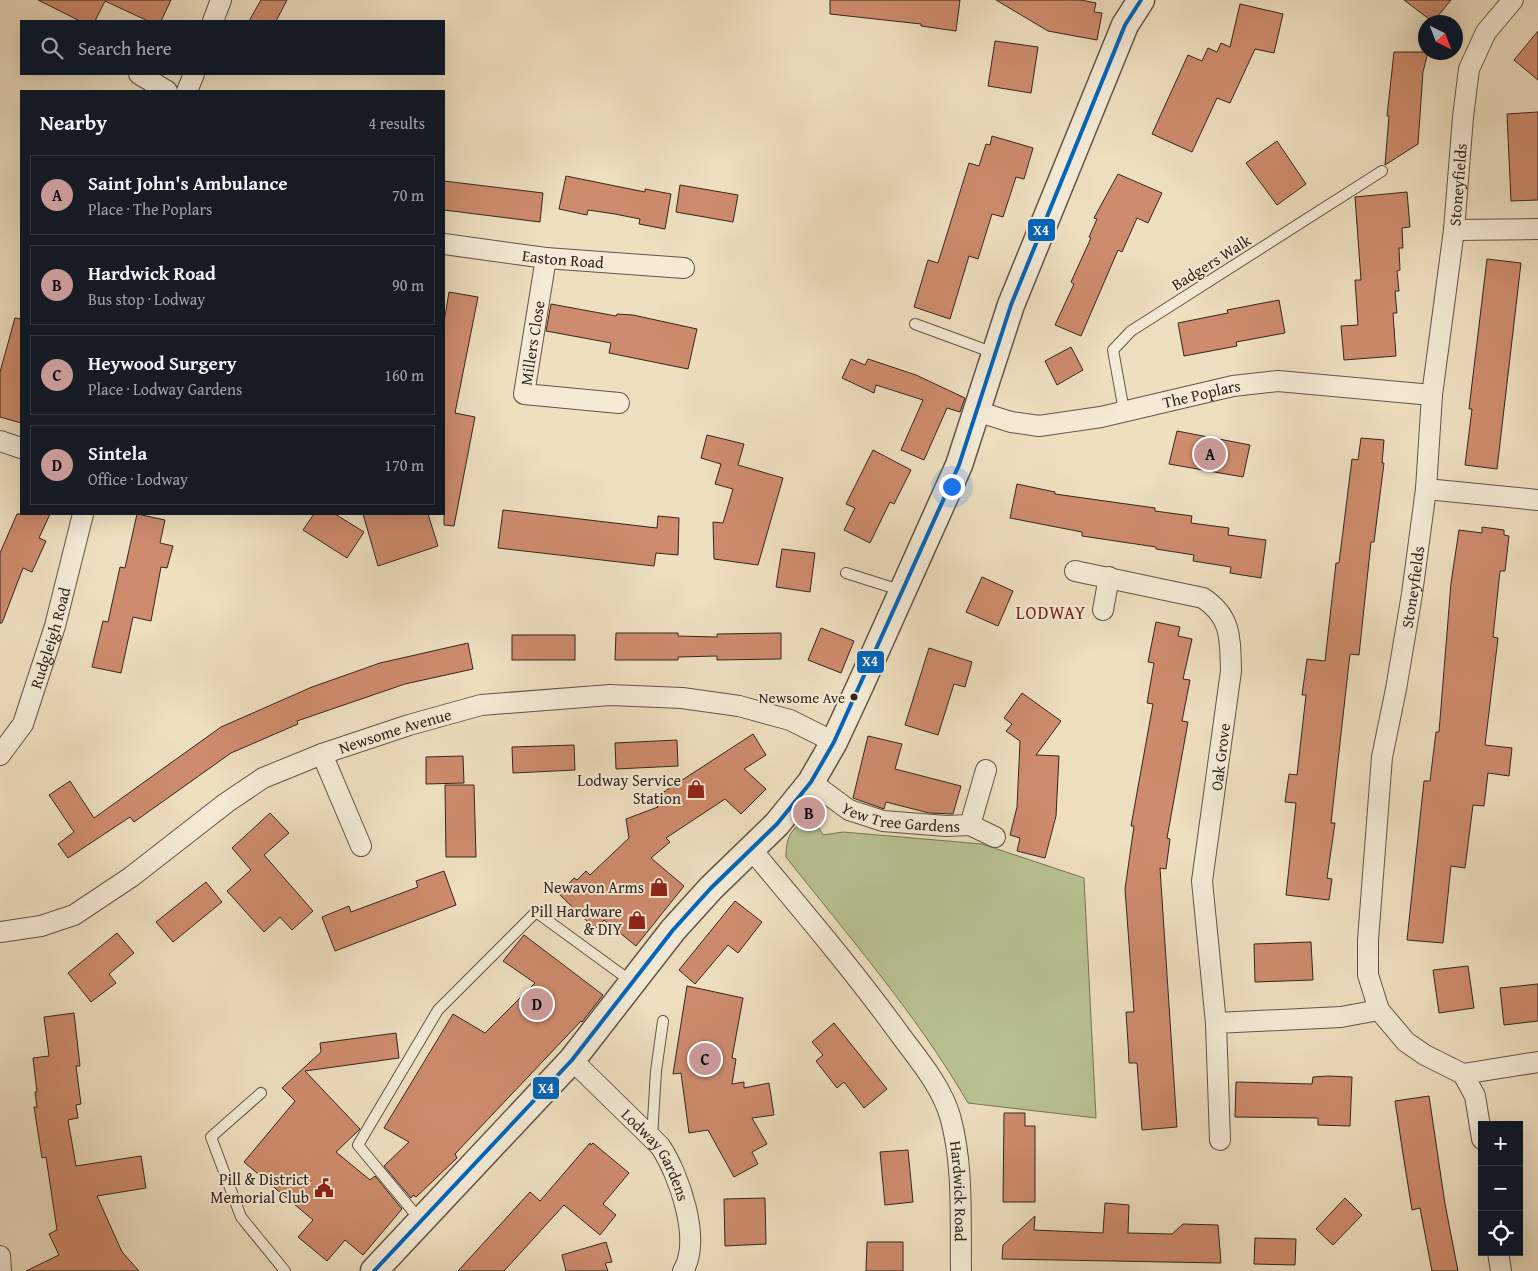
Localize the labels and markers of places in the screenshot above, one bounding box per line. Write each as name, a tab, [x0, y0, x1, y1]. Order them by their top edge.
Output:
pin: A	[1194, 435, 1226, 473]
place label: Newsome Ave	[759, 687, 845, 708]
marker: Newsome Ave	[849, 692, 859, 702]
place label: Lodway Service Station	[577, 768, 681, 810]
shop icon: Lodway Service Station	[685, 778, 707, 800]
pin: B	[793, 794, 825, 832]
place label: Newavon Arms	[544, 875, 644, 899]
shop icon: Newavon Arms	[648, 876, 670, 898]
place label: Pill Hardware & DIY	[531, 899, 622, 941]
shop icon: Pill Hardware & DIY	[626, 909, 648, 931]
pin: D	[521, 985, 553, 1023]
pin: C	[689, 1040, 721, 1078]
place label: Pill & District Memorial Club	[210, 1167, 309, 1209]
public building icon: Pill & District Memorial Club	[313, 1177, 335, 1199]

